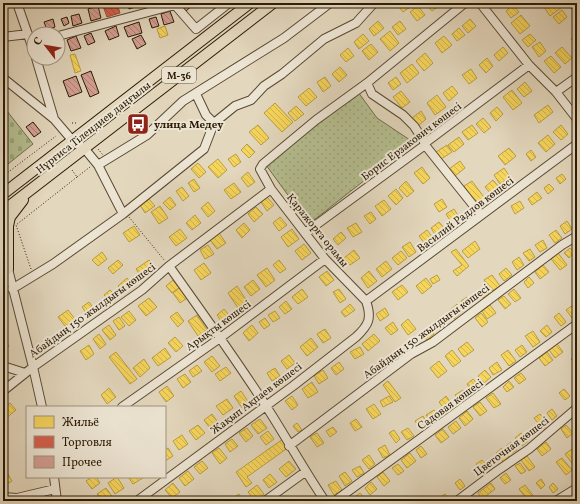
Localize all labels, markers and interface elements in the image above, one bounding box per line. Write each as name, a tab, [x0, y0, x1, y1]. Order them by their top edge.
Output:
north arrow	[26, 26, 66, 66]
text: С	[30, 35, 47, 49]
road number: M-36	[162, 67, 196, 83]
street label: Нұрғиса Тілендиев даңғылы	[33, 78, 155, 178]
street label: Борис Ерзакович көшесі	[359, 100, 465, 185]
bus stop icon: улица Медеу	[125, 111, 151, 137]
place label: улица Медеу	[154, 118, 224, 133]
street label: Василий Радлов көшесі	[415, 174, 517, 257]
street label: Қаражорға орамы	[282, 191, 351, 271]
street label: Абайдың 150 жылдығы көшесі	[27, 260, 159, 362]
street label: Абайдың 150 жылдығы көшесі	[361, 281, 493, 383]
street label: Арықты көшесі	[183, 297, 255, 355]
street label: Жақып Ақпаев көшесі	[208, 360, 306, 439]
street label: Садовая көшесі	[415, 376, 487, 434]
legend	[26, 406, 166, 478]
street label: Цветочная көшесі	[471, 414, 553, 481]
text: Жильё	[62, 415, 99, 431]
text: Торговля	[62, 435, 112, 451]
text: Прочее	[62, 455, 102, 471]

